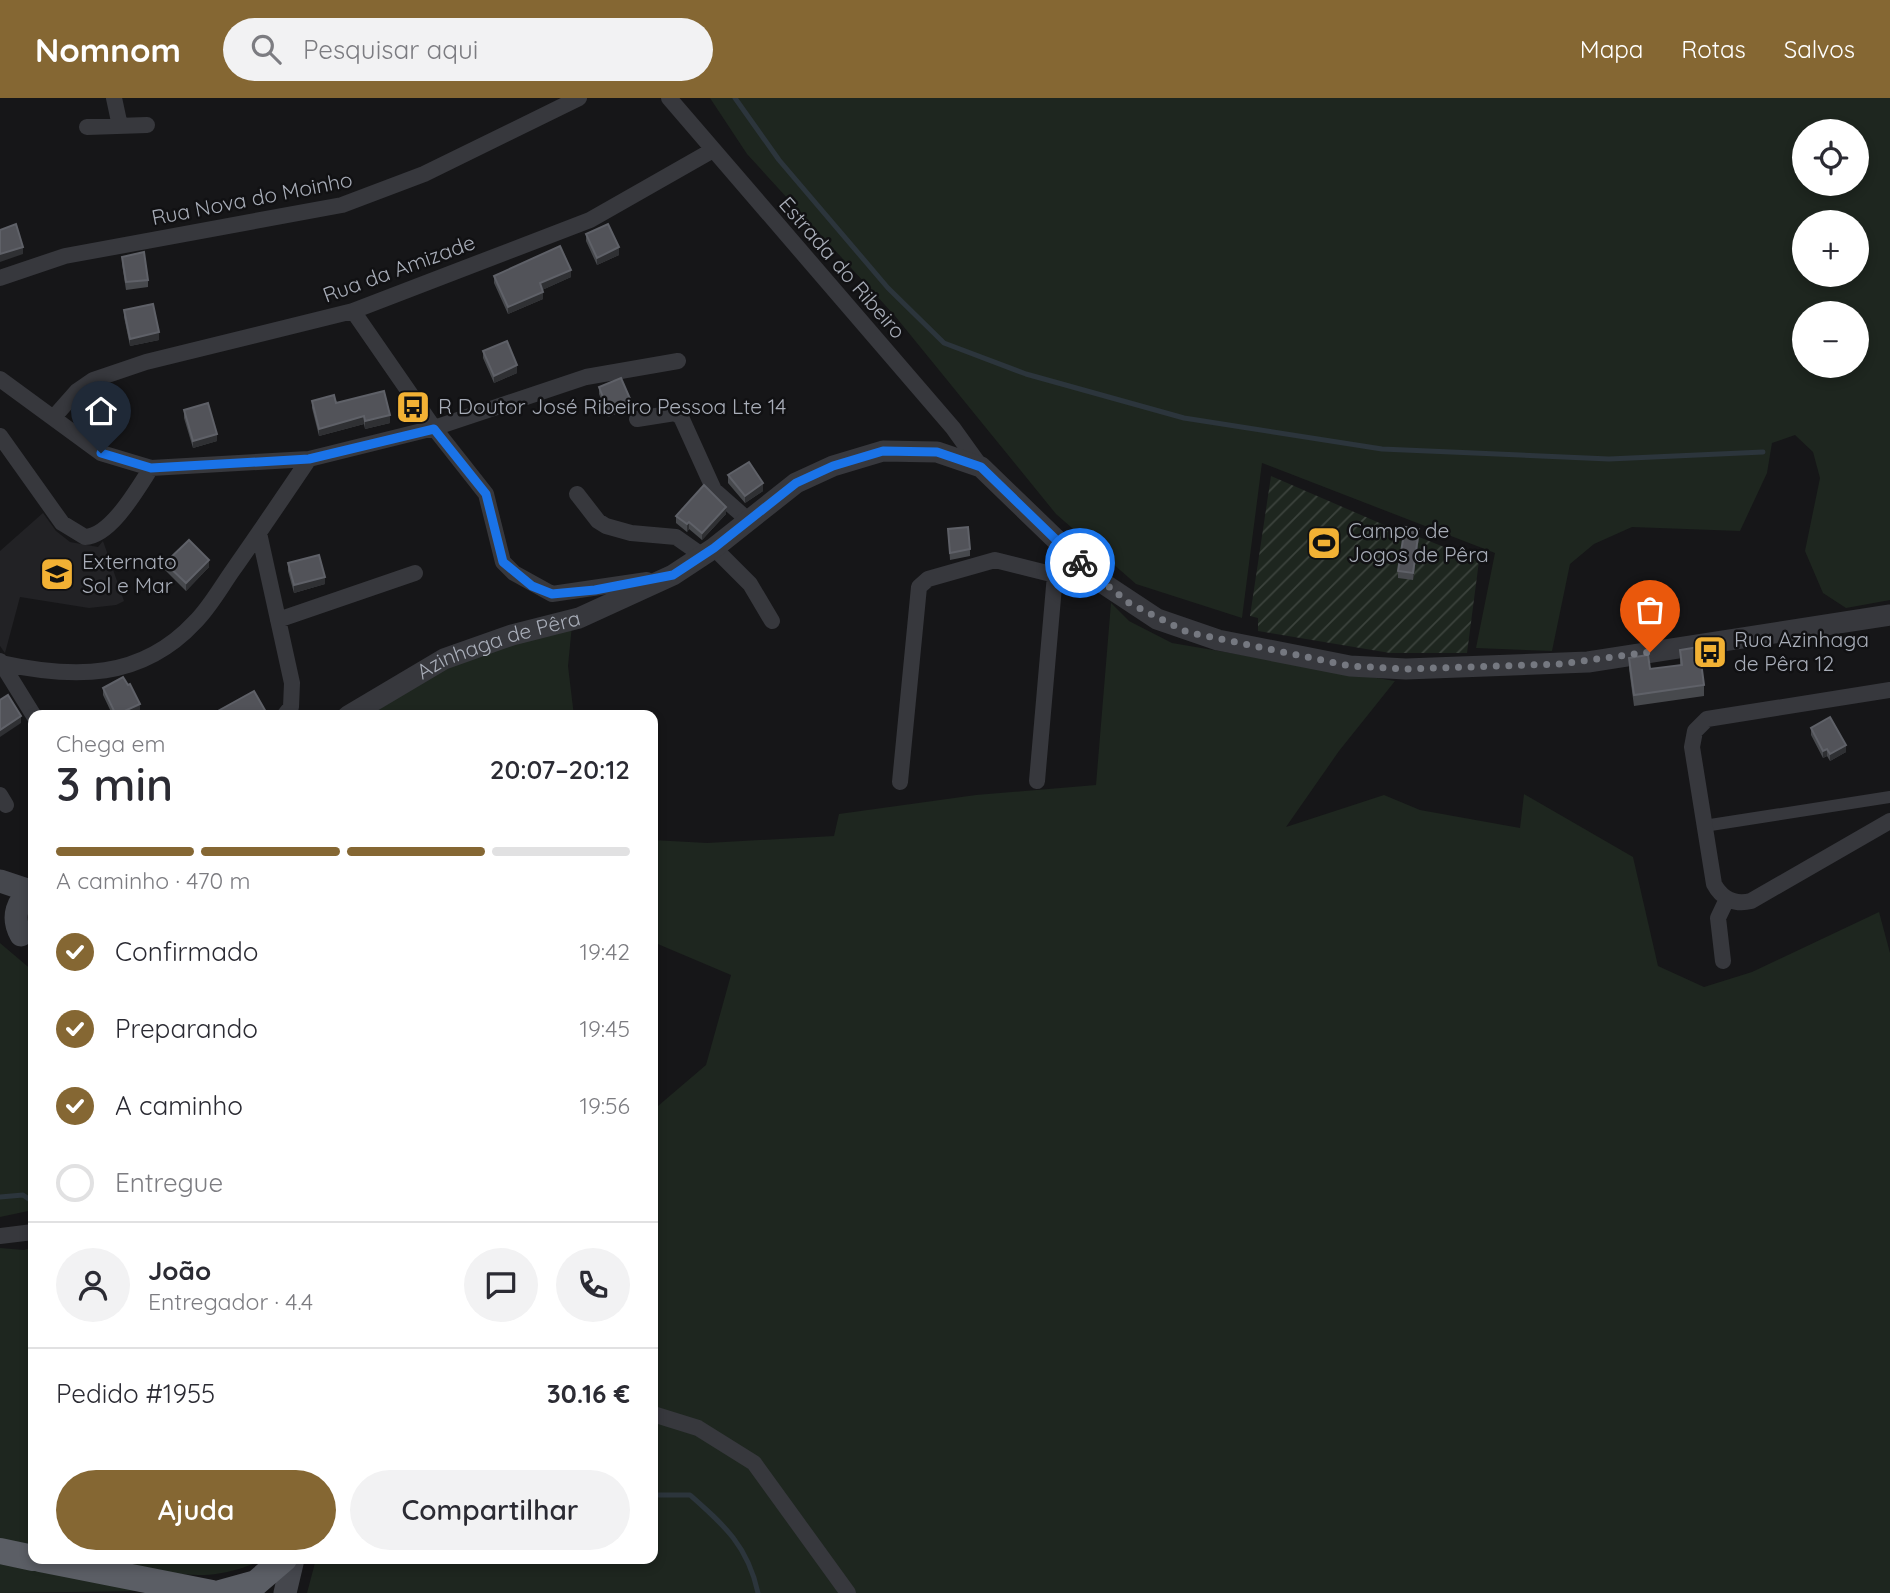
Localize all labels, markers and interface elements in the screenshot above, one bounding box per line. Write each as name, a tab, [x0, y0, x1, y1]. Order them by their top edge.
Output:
search box	[223, 18, 713, 81]
text: Nomnom	[35, 29, 181, 70]
icon: search	[247, 30, 285, 68]
text: Pesquisar aqui	[303, 33, 478, 66]
text: Mapa	[1580, 34, 1643, 64]
text: Rotas	[1681, 34, 1746, 64]
text: Salvos	[1784, 34, 1855, 64]
map controls	[1792, 119, 1869, 378]
button: locate	[1792, 119, 1869, 196]
street label: Rua Nova do Moinho	[149, 166, 354, 230]
street label: Estrada do Ribeiro	[774, 191, 912, 344]
button: +	[1792, 210, 1869, 287]
street label: Rua da Amizade	[319, 228, 478, 308]
button: −	[1792, 301, 1869, 378]
pin	[71, 381, 131, 453]
bus stop icon: R Doutor José Ribeiro Pessoa Lte 14	[394, 388, 432, 426]
icon: home	[82, 392, 120, 430]
place label: R Doutor José Ribeiro Pessoa Lte 14	[438, 393, 786, 419]
place label: Campo de Jogos de Pêra	[1348, 517, 1489, 567]
sports icon: Campo de Jogos de Pêra	[1305, 524, 1343, 562]
courier	[1045, 528, 1115, 598]
icon: bike	[1061, 544, 1099, 582]
place label: Externato Sol e Mar	[82, 548, 177, 598]
school or university icon: Externato Sol e Mar	[38, 555, 76, 593]
pin	[1620, 580, 1680, 652]
icon: bag	[1631, 591, 1669, 629]
street label: Azinhaga de Pêra	[412, 604, 583, 684]
place label: Rua Azinhaga de Pêra 12	[1734, 626, 1869, 676]
bus stop icon: Rua Azinhaga de Pêra 12	[1691, 633, 1729, 671]
text: Chega em	[56, 729, 165, 758]
text: 20:07–20:12	[490, 753, 630, 786]
text: 3 min	[56, 755, 173, 813]
text: A caminho · 470 m	[56, 866, 250, 895]
icon: check	[56, 933, 94, 971]
text: Confirmado	[115, 935, 259, 968]
text: 19:42	[579, 937, 630, 966]
icon: check	[56, 1010, 94, 1048]
text: Preparando	[115, 1012, 258, 1045]
text: 19:45	[580, 1014, 630, 1043]
icon: check	[56, 1087, 94, 1125]
text: A caminho	[115, 1089, 243, 1122]
text: 19:56	[579, 1091, 630, 1120]
text: Entregue	[115, 1166, 223, 1199]
button: person	[56, 1248, 130, 1322]
button: chat	[464, 1248, 538, 1322]
button: phone	[556, 1248, 630, 1322]
text: João	[148, 1254, 211, 1287]
text: Entregador · 4.4	[148, 1287, 313, 1316]
text: Pedido #1955	[56, 1377, 215, 1410]
text: 30.16 €	[547, 1377, 630, 1410]
button: Ajuda	[56, 1470, 336, 1550]
button: Compartilhar	[350, 1470, 630, 1550]

